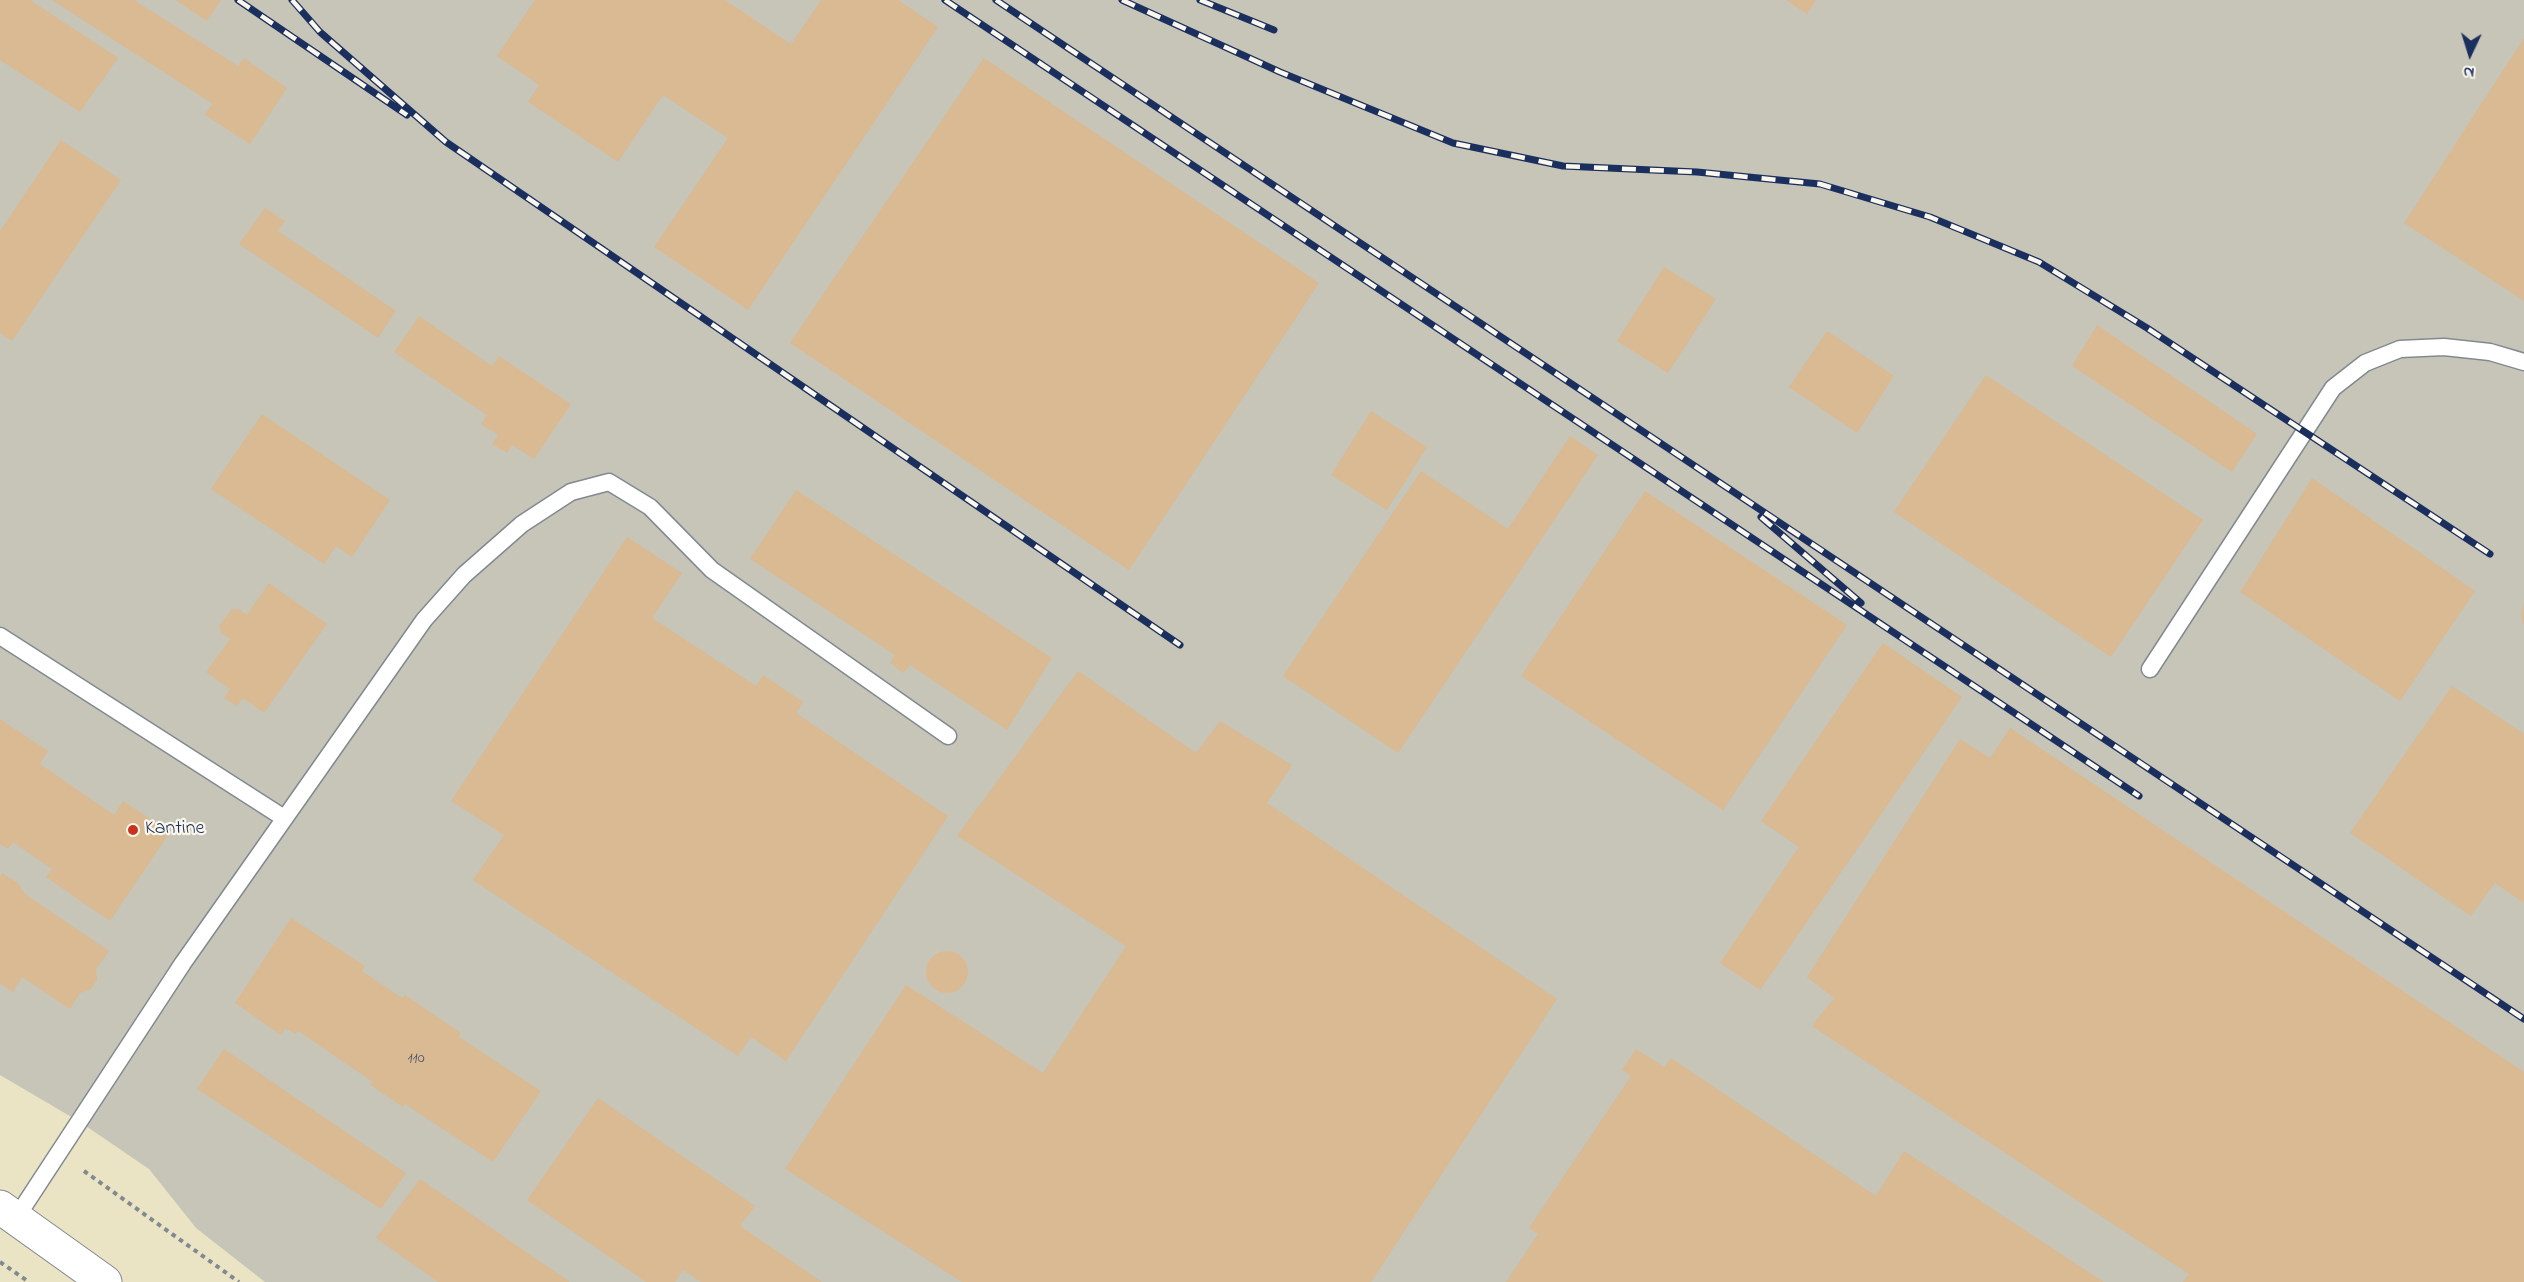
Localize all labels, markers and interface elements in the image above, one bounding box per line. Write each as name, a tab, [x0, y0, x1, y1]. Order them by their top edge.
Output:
north arrow	[2440, 24, 2500, 84]
text: N	[2463, 60, 2475, 84]
place label: Kantine	[145, 818, 204, 842]
marker: Kantine	[126, 823, 140, 837]
house number: 110	[407, 1049, 425, 1069]

